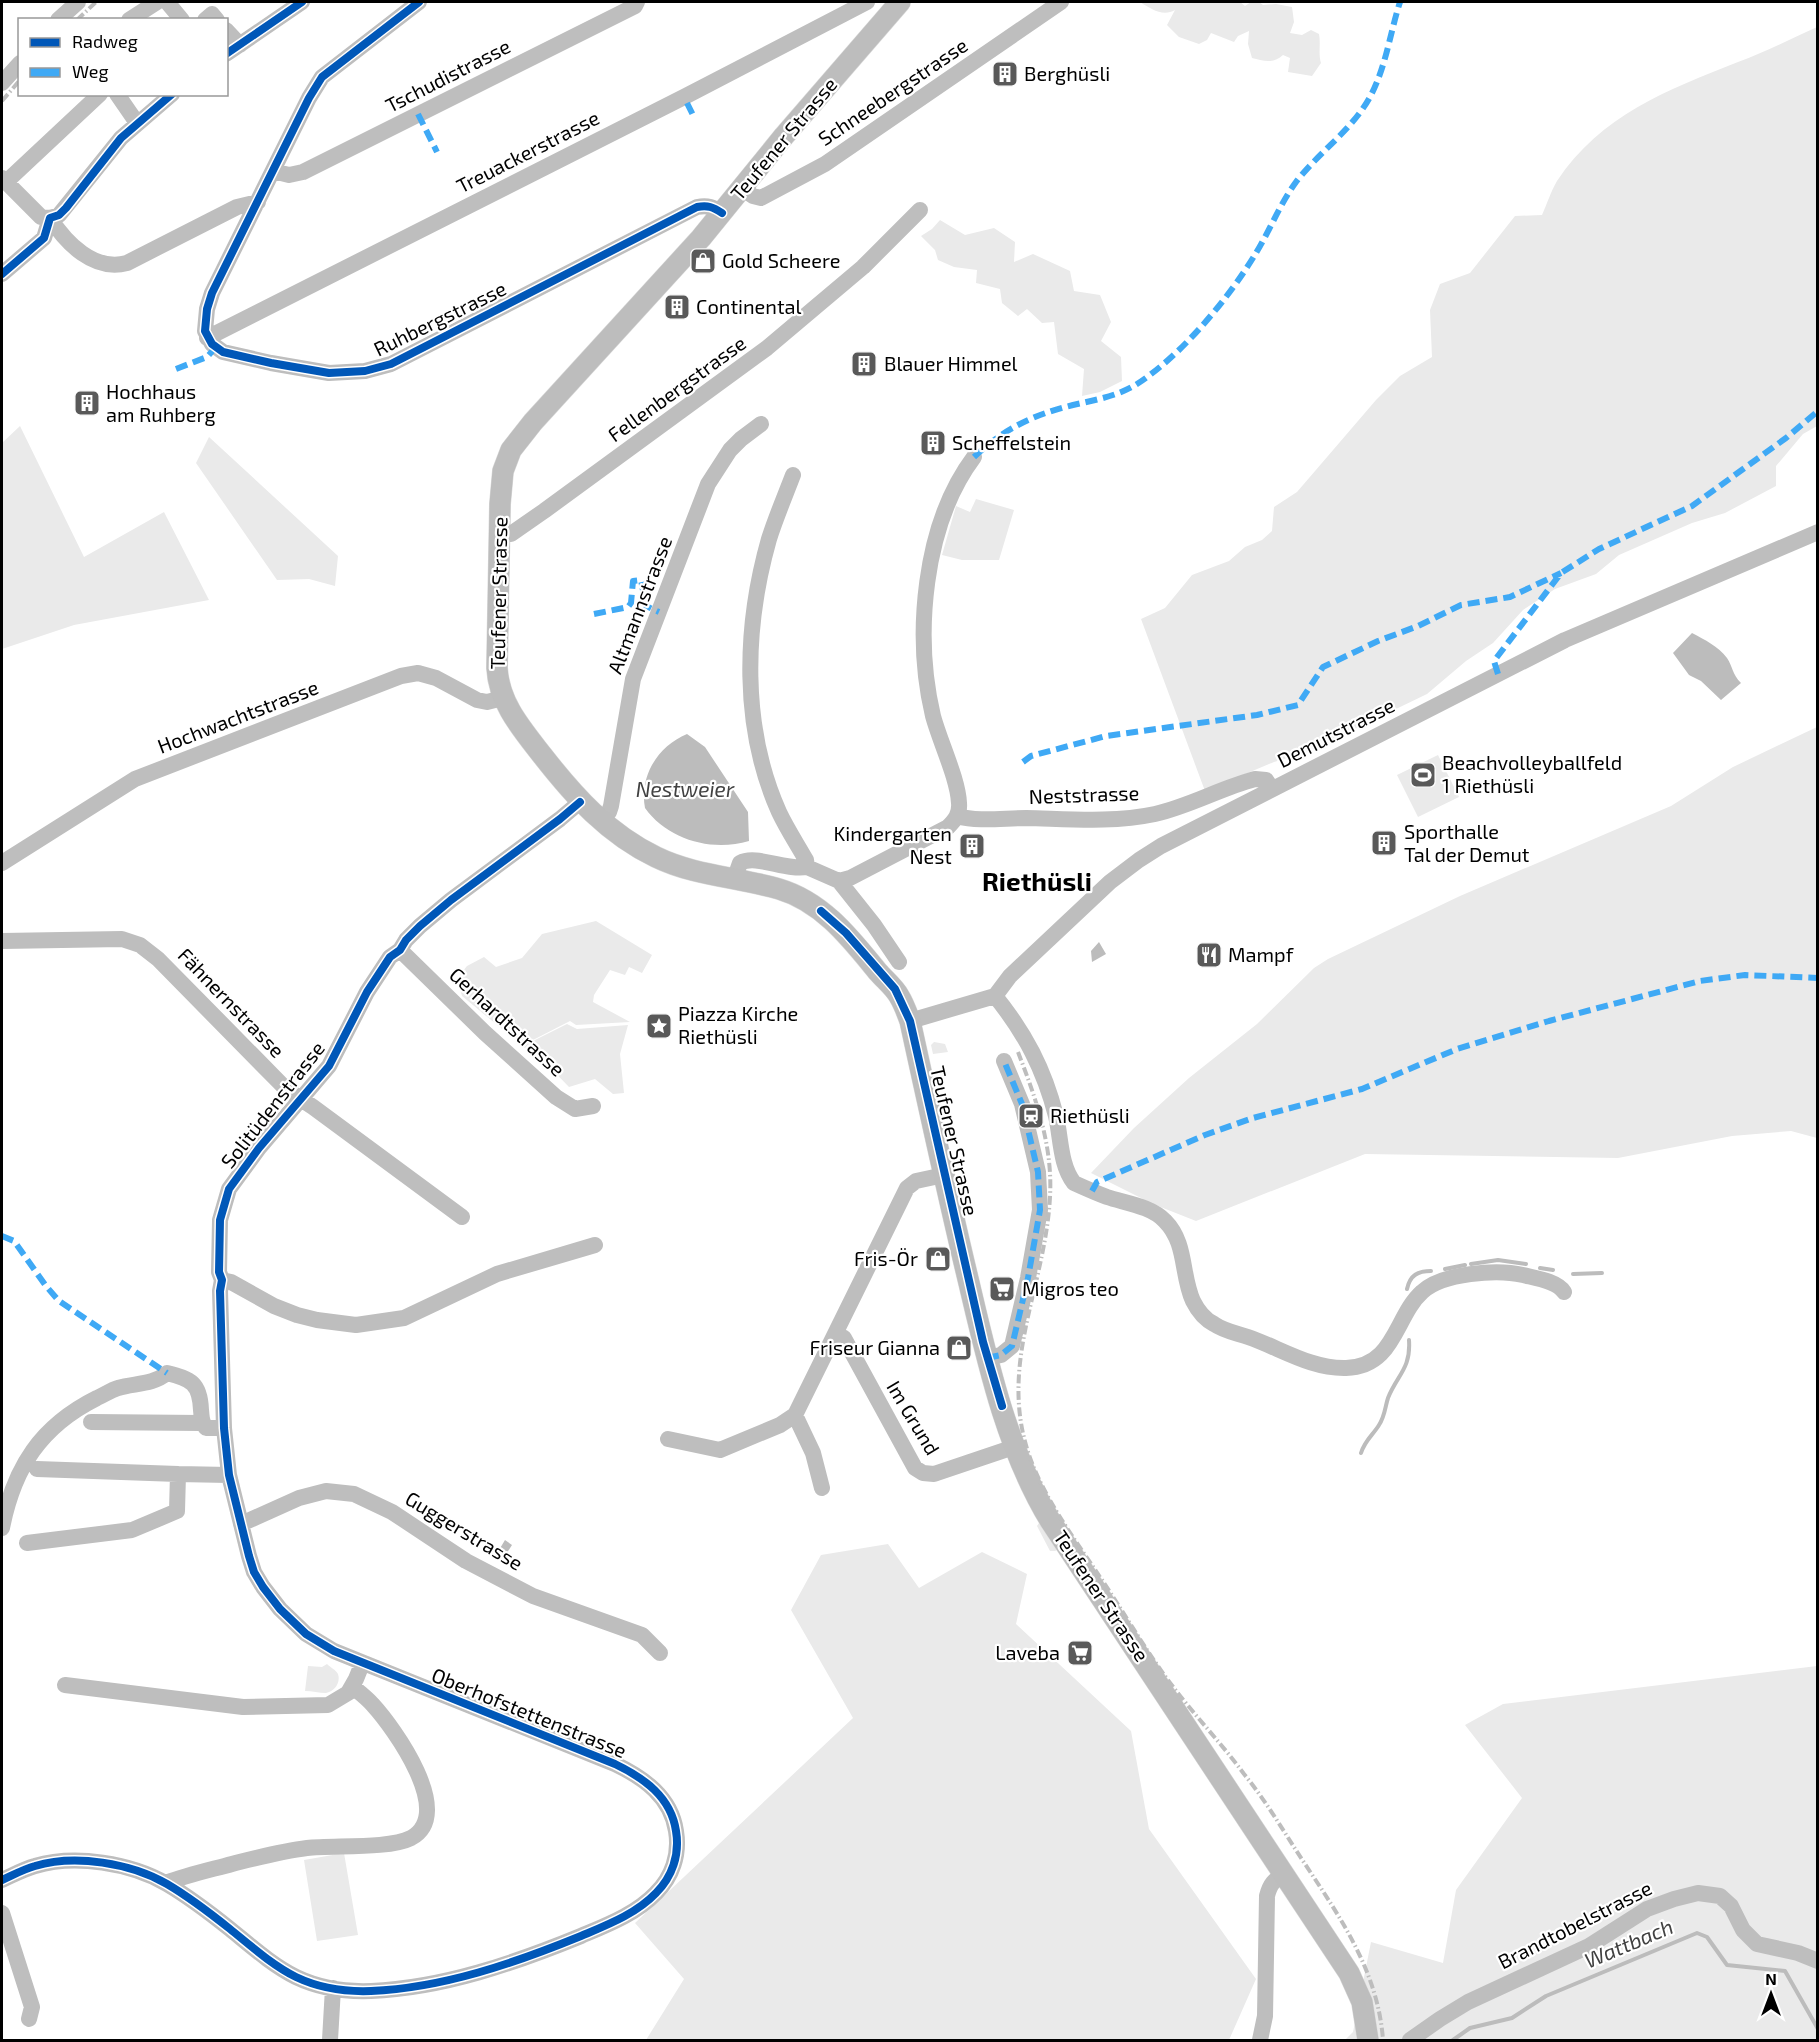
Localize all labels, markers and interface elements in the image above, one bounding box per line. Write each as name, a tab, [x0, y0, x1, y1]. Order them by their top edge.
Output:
legend	[18, 18, 228, 96]
text: Radweg	[72, 30, 138, 52]
street label: Schneebergstrasse	[813, 32, 972, 150]
street label: Tschudistrasse	[381, 33, 514, 117]
building icon: Berghüsli	[990, 59, 1020, 89]
text: Weg	[72, 60, 108, 82]
place label: Berghüsli	[1024, 61, 1110, 85]
street label: Teufener Strasse	[725, 72, 842, 205]
street label: Treuackerstrasse	[452, 105, 603, 197]
shop icon: Gold Scheere	[688, 246, 718, 276]
place label: Gold Scheere	[722, 248, 840, 272]
street label: Ruhbergstrasse	[369, 276, 510, 361]
building icon: Continental	[662, 292, 692, 322]
place label: Continental	[696, 294, 802, 318]
street label: Fellenbergstrasse	[603, 330, 750, 446]
building icon: Blauer Himmel	[849, 349, 879, 379]
place label: Blauer Himmel	[884, 351, 1018, 375]
place label: Hochhaus am Ruhberg	[106, 379, 216, 426]
building icon: Hochhaus am Ruhberg	[72, 388, 102, 418]
building icon: Scheffelstein	[918, 428, 948, 458]
place label: Scheffelstein	[952, 430, 1071, 454]
street label: Teufener Strasse	[485, 516, 511, 670]
street label: Altmannstrasse	[602, 532, 676, 677]
street label: Hochwachtstrasse	[154, 674, 321, 758]
street label: Demutstrasse	[1273, 692, 1398, 772]
place label: Beachvolleyballfeld 1 Riethüsli	[1442, 750, 1622, 797]
sports icon: Beachvolleyballfeld 1 Riethüsli	[1408, 760, 1438, 790]
water label: Nestweier	[636, 776, 735, 801]
street label: Neststrasse	[1028, 780, 1140, 808]
place label: Sporthalle Tal der Demut	[1404, 819, 1530, 866]
place label: Kindergarten Nest	[833, 821, 952, 868]
building icon: Sporthalle Tal der Demut	[1369, 828, 1399, 858]
building icon: Kindergarten Nest	[957, 831, 987, 861]
district label: Riethüsli	[982, 865, 1092, 896]
restaurant icon: Mampf	[1194, 940, 1224, 970]
place label: Mampf	[1228, 942, 1294, 966]
street label: Fähnernstrasse	[174, 943, 290, 1062]
street label: Gerhardtstrasse	[445, 962, 570, 1081]
place label: Piazza Kirche Riethüsli	[678, 1001, 798, 1048]
place icon: Piazza Kirche Riethüsli	[644, 1011, 674, 1041]
street label: Solitüdenstrasse	[215, 1036, 329, 1173]
street label: Teufener Strasse	[926, 1064, 984, 1218]
station icon: Riethüsli	[1016, 1101, 1046, 1131]
place label: Riethüsli	[1050, 1103, 1130, 1127]
shop icon: Fris-Ör	[923, 1244, 953, 1274]
place label: Fris-Ör	[854, 1246, 918, 1270]
supermarket icon: Migros teo	[987, 1274, 1017, 1304]
place label: Migros teo	[1022, 1276, 1119, 1300]
shop icon: Friseur Gianna	[944, 1333, 974, 1363]
place label: Friseur Gianna	[810, 1335, 940, 1359]
street label: Im Grund	[882, 1376, 945, 1459]
street label: Guggerstrasse	[401, 1486, 528, 1575]
street label: Teufener Strasse	[1049, 1525, 1155, 1666]
supermarket icon: Laveba	[1065, 1638, 1095, 1668]
place label: Laveba	[995, 1640, 1060, 1664]
street label: Oberhofstettenstrasse	[428, 1662, 630, 1762]
street label: Brandtobelstrasse	[1494, 1875, 1655, 1973]
water label: Wattbach	[1580, 1913, 1676, 1972]
north arrow	[1741, 1964, 1801, 2024]
text: N	[1765, 1969, 1777, 1988]

